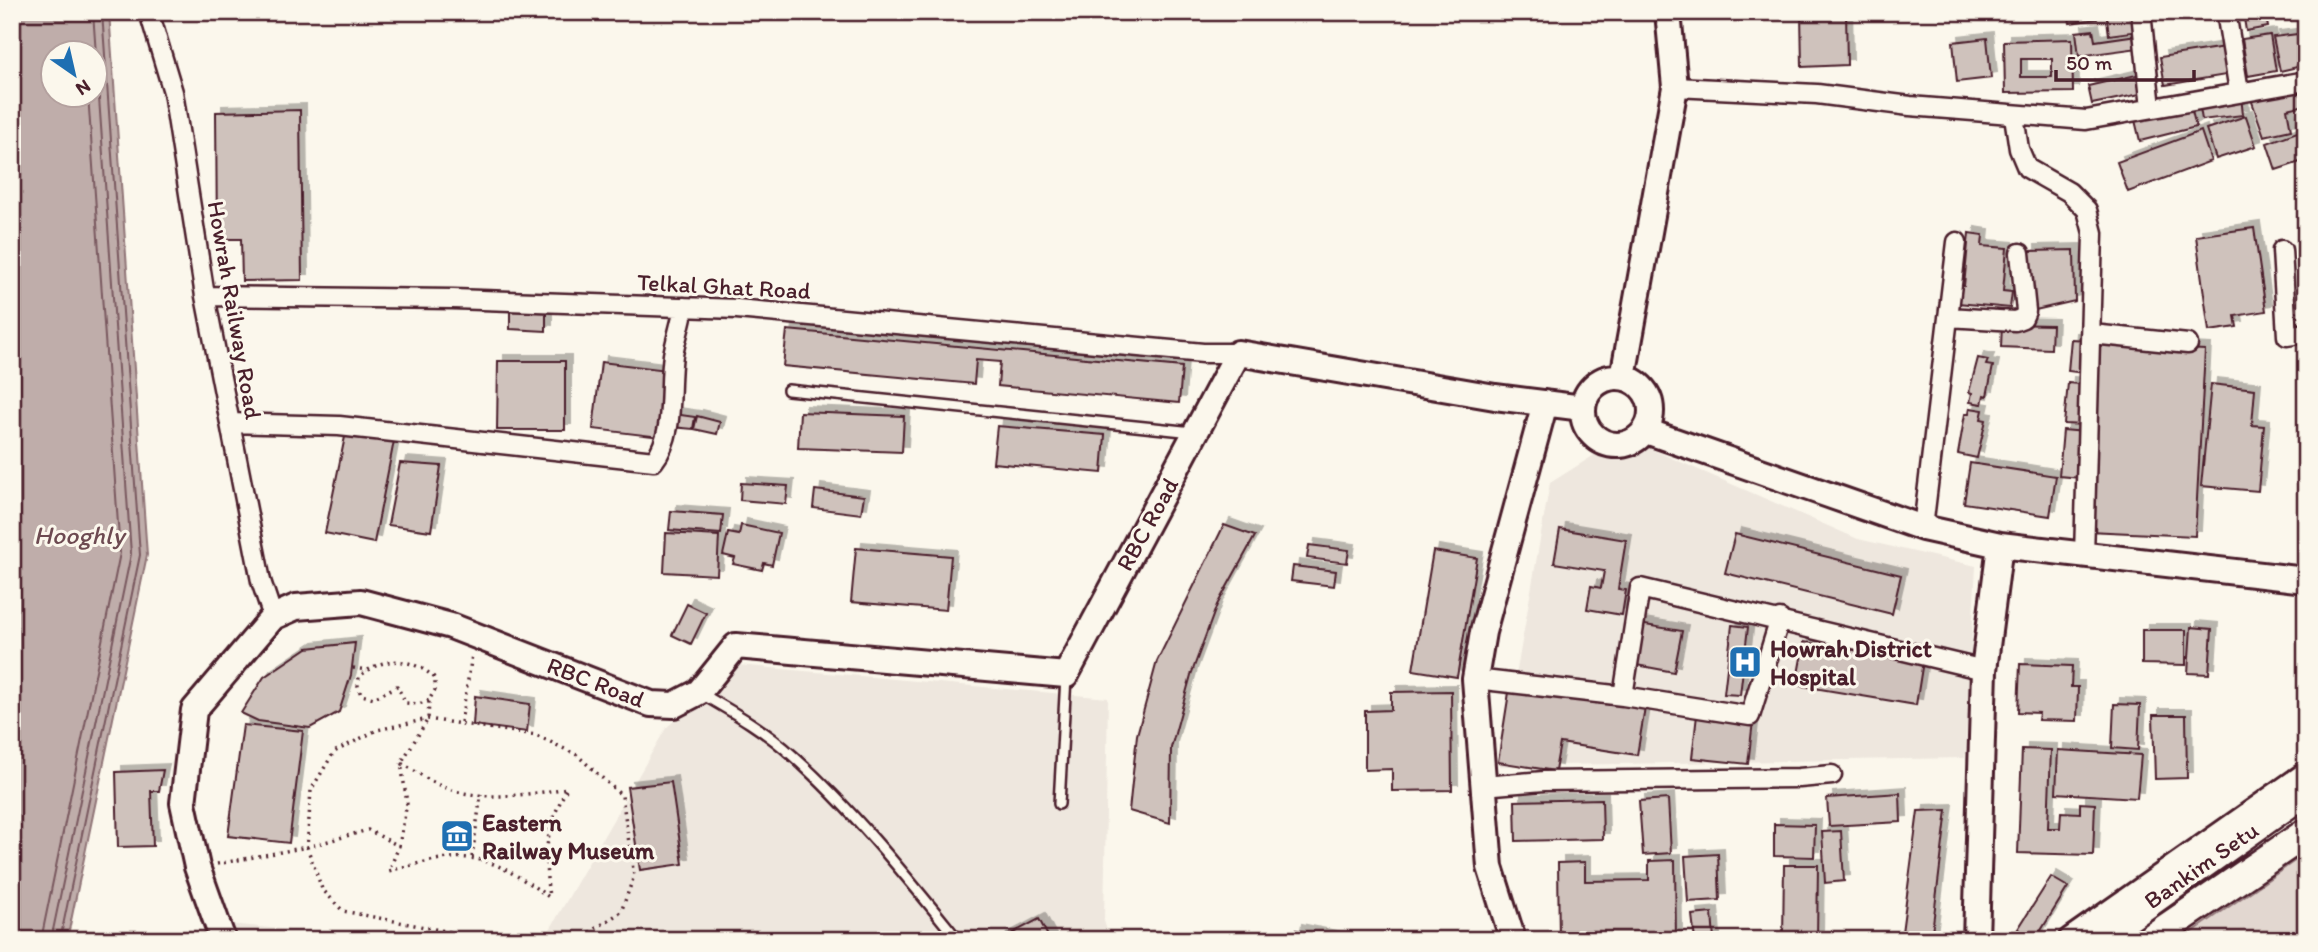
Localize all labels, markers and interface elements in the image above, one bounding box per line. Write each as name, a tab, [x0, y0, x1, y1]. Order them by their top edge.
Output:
north arrow	[38, 38, 108, 108]
scale bar	[2056, 38, 2194, 82]
text: 50 m	[2066, 50, 2113, 75]
text: N	[71, 75, 95, 101]
street label: Howrah Railway Road	[201, 198, 269, 422]
street label: Telkal Ghat Road	[636, 267, 812, 305]
street label: RBC Road	[1110, 472, 1184, 576]
water label: Hooghly	[34, 519, 127, 551]
place label: Howrah District Hospital	[1770, 634, 1932, 692]
hospital icon: Howrah District Hospital	[1726, 643, 1764, 681]
street label: RBC Road	[543, 650, 649, 714]
place label: Eastern Railway Museum	[482, 808, 655, 866]
street label: Bankim Setu	[2138, 815, 2264, 915]
museum icon: Eastern Railway Museum	[438, 817, 476, 855]

